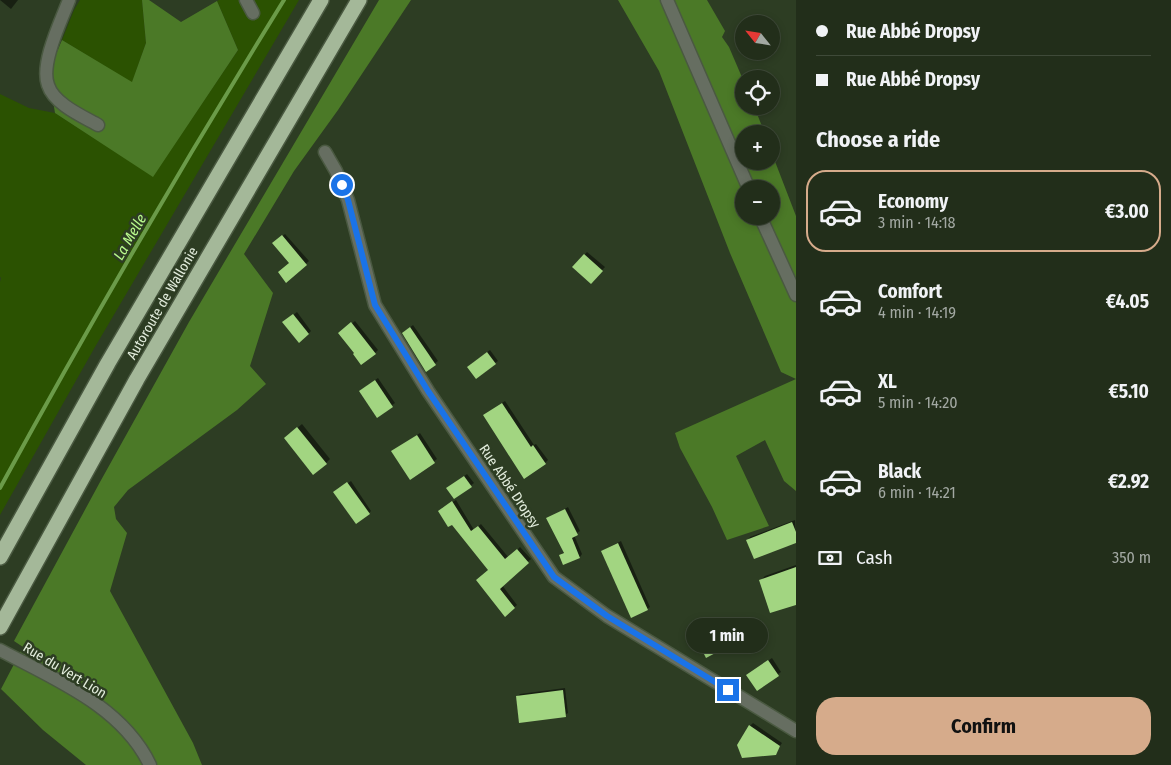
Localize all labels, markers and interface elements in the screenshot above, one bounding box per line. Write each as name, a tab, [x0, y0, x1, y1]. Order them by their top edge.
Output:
north arrow	[735, 15, 780, 60]
map controls	[735, 15, 780, 225]
text: Rue Abbé Dropsy	[846, 20, 980, 43]
text: Rue Abbé Dropsy	[846, 68, 980, 91]
button: locate	[735, 70, 780, 115]
button: +	[735, 125, 780, 170]
text: Choose a ride	[816, 126, 940, 153]
route start	[331, 174, 353, 196]
button: −	[735, 180, 780, 225]
icon: car	[818, 189, 863, 234]
text: Economy	[878, 190, 948, 213]
text: €3.00	[1105, 200, 1149, 223]
water label: La Melle	[110, 211, 150, 263]
text: 3 min · 14:18	[878, 213, 956, 232]
street label: Autoroute de Wallonie	[123, 244, 202, 363]
icon: car	[818, 279, 863, 324]
text: Comfort	[878, 280, 942, 303]
text: €4.05	[1106, 290, 1149, 313]
text: 4 min · 14:19	[878, 303, 956, 322]
icon: car	[818, 369, 863, 414]
text: XL	[878, 370, 897, 393]
text: €5.10	[1109, 380, 1149, 403]
text: 5 min · 14:20	[878, 393, 958, 412]
street label: Rue Abbé Dropsy	[475, 441, 544, 532]
icon: car	[818, 459, 863, 504]
text: Black	[878, 460, 921, 483]
text: €2.92	[1108, 470, 1149, 493]
text: 6 min · 14:21	[878, 483, 956, 502]
icon: cash	[816, 544, 844, 572]
text: Cash	[856, 546, 893, 569]
text: 350 m	[1112, 548, 1151, 567]
callout: 1 min	[687, 618, 769, 652]
text: 1 min	[710, 626, 744, 645]
street label: Rue du Vert Lion	[20, 639, 109, 702]
route end	[717, 679, 739, 701]
button: Confirm	[816, 697, 1151, 755]

